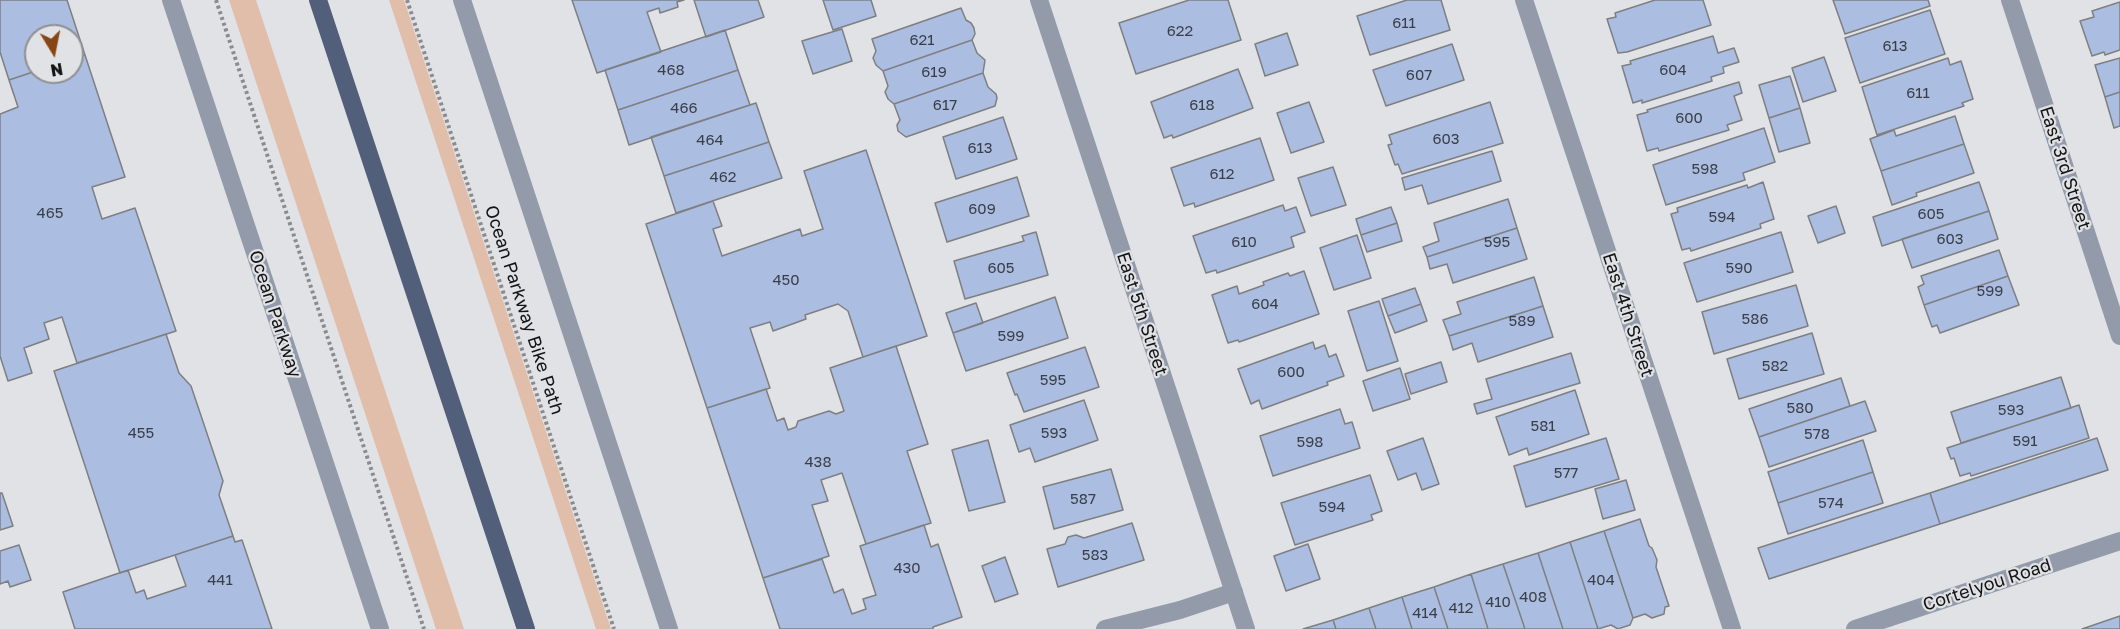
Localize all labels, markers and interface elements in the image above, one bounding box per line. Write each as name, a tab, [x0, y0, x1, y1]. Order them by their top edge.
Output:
house number: 611	[1392, 14, 1416, 32]
house number: 622	[1167, 22, 1193, 40]
north arrow	[24, 24, 84, 84]
house number: 621	[909, 31, 935, 49]
house number: 613	[1882, 37, 1908, 55]
text: N	[49, 59, 65, 81]
house number: 468	[657, 61, 685, 79]
house number: 604	[1659, 61, 1687, 79]
house number: 619	[921, 63, 947, 81]
house number: 607	[1406, 66, 1432, 84]
house number: 611	[1906, 84, 1930, 102]
house number: 617	[933, 96, 957, 114]
house number: 618	[1189, 96, 1215, 114]
house number: 466	[670, 99, 698, 117]
street label: East 3rd Street	[2035, 104, 2095, 232]
house number: 600	[1675, 109, 1703, 127]
house number: 603	[1432, 130, 1460, 148]
house number: 464	[696, 131, 724, 149]
house number: 613	[967, 139, 993, 157]
house number: 598	[1692, 160, 1718, 178]
house number: 612	[1209, 165, 1235, 183]
house number: 462	[710, 168, 736, 186]
house number: 609	[968, 200, 996, 218]
street label: Ocean Parkway Bike Path	[480, 203, 568, 417]
house number: 465	[37, 204, 63, 222]
house number: 605	[1917, 205, 1945, 223]
house number: 594	[1709, 208, 1735, 226]
house number: 603	[1936, 230, 1964, 248]
house number: 610	[1231, 233, 1257, 251]
house number: 595	[1484, 233, 1510, 251]
street label: Ocean Parkway	[244, 248, 306, 380]
street label: East 5th Street	[1112, 249, 1172, 379]
street label: East 4th Street	[1598, 250, 1658, 380]
house number: 605	[987, 259, 1015, 277]
house number: 590	[1725, 259, 1753, 277]
house number: 450	[772, 271, 800, 289]
house number: 599	[1977, 282, 2003, 300]
house number: 604	[1251, 295, 1279, 313]
house number: 586	[1742, 310, 1768, 328]
house number: 589	[1509, 312, 1535, 330]
house number: 599	[998, 327, 1024, 345]
house number: 582	[1762, 357, 1788, 375]
house number: 600	[1277, 363, 1305, 381]
house number: 595	[1040, 371, 1066, 389]
house number: 580	[1786, 399, 1814, 417]
house number: 593	[1998, 401, 2024, 419]
house number: 581	[1530, 417, 1556, 435]
house number: 455	[128, 424, 154, 442]
house number: 593	[1041, 424, 1067, 442]
house number: 578	[1804, 425, 1830, 443]
house number: 591	[2012, 432, 2038, 450]
house number: 598	[1297, 433, 1323, 451]
house number: 438	[804, 453, 832, 471]
house number: 577	[1554, 464, 1578, 482]
house number: 587	[1070, 490, 1096, 508]
house number: 574	[1818, 494, 1844, 512]
house number: 594	[1319, 498, 1345, 516]
house number: 583	[1082, 546, 1108, 564]
street label: Cortelyou Road	[1920, 554, 2054, 616]
house number: 430	[893, 559, 921, 577]
house number: 441	[207, 571, 233, 589]
house number: 404	[1587, 571, 1615, 589]
house number: 408	[1519, 588, 1547, 606]
house number: 410	[1485, 593, 1511, 611]
house number: 412	[1448, 599, 1474, 617]
house number: 414	[1412, 604, 1438, 622]

